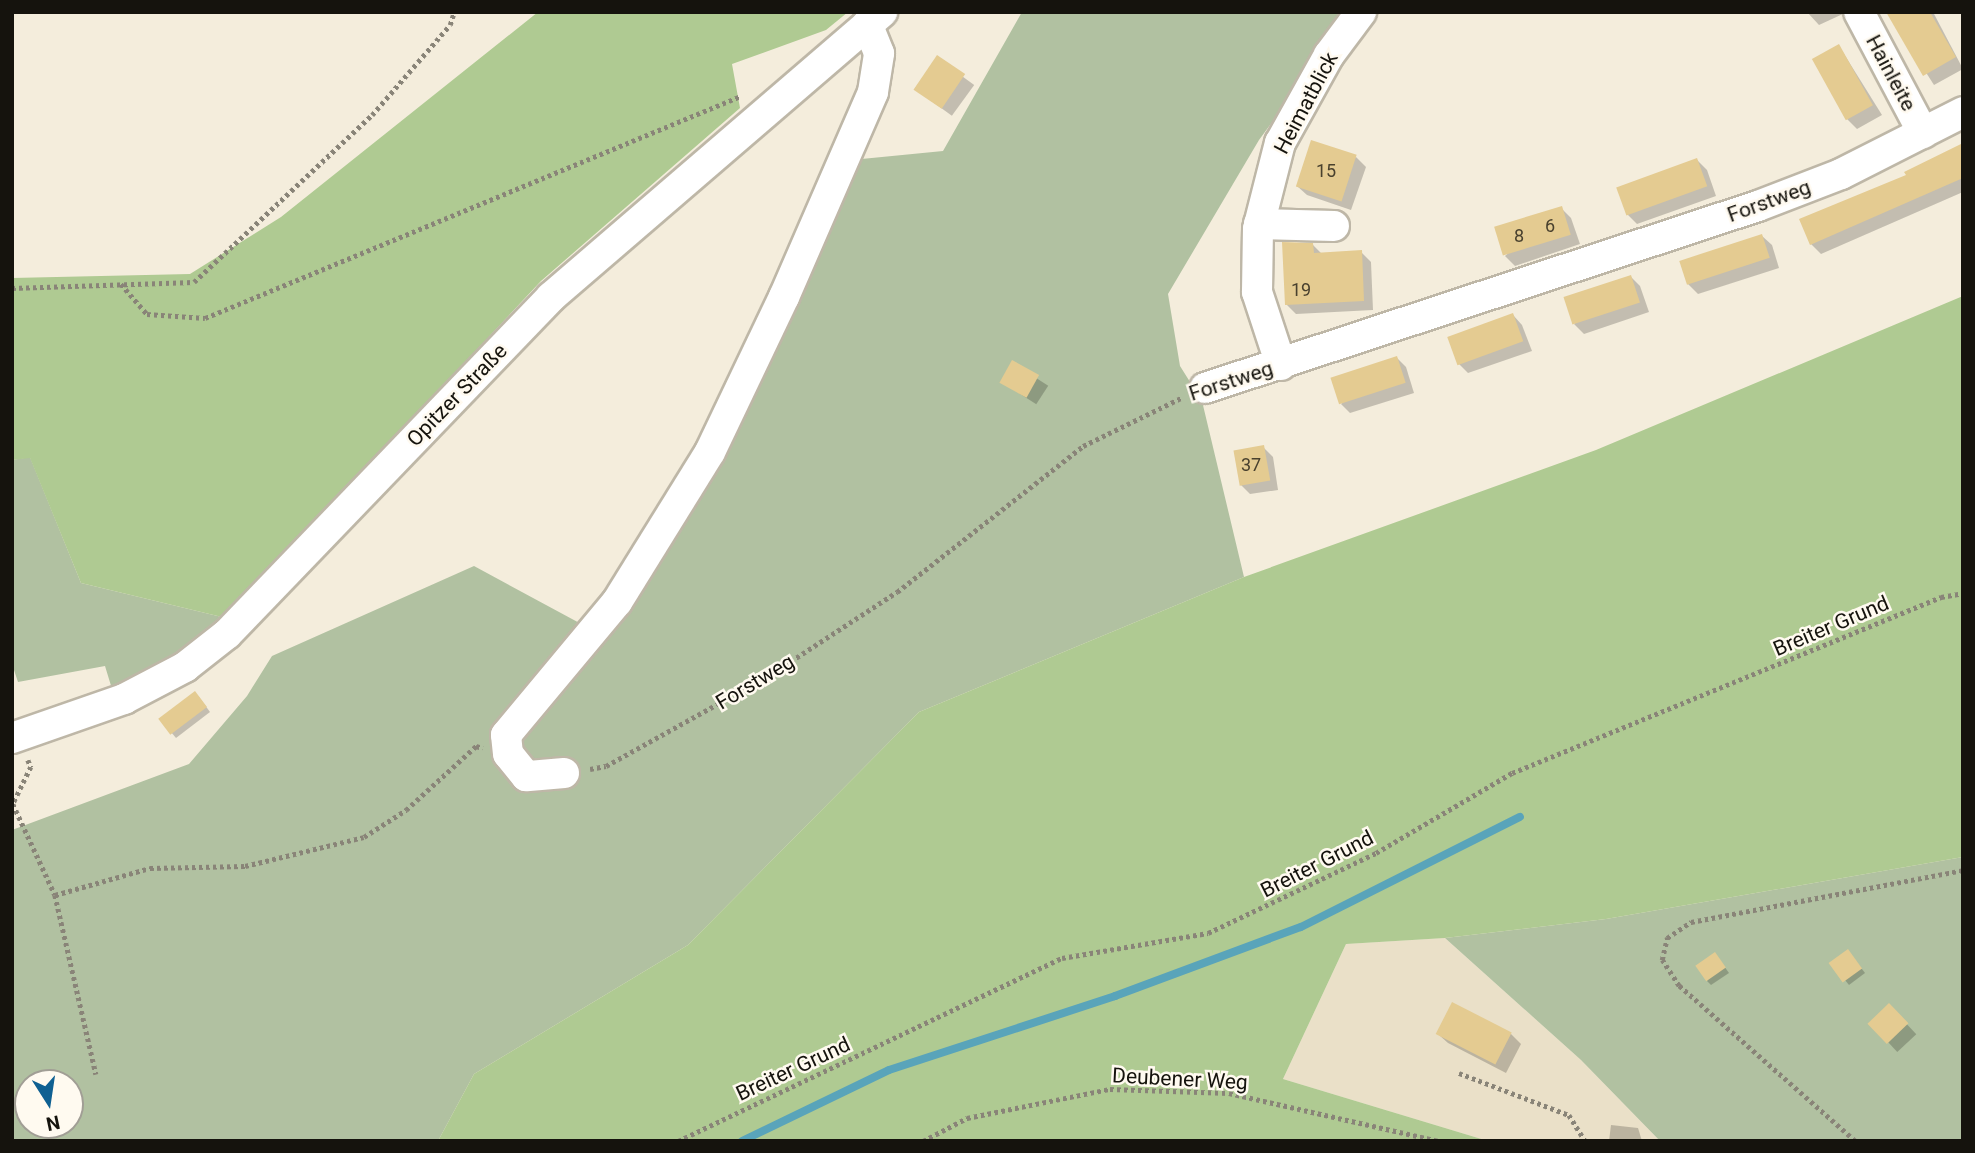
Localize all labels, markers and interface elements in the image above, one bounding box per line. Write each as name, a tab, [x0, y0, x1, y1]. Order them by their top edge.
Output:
street label: Hainleite	[1861, 31, 1921, 115]
street label: Heimatblick	[1269, 48, 1343, 158]
house number: 15	[1316, 160, 1336, 182]
street label: Forstweg	[1724, 174, 1814, 228]
house number: 6	[1545, 215, 1555, 237]
house number: 8	[1514, 225, 1524, 247]
house number: 19	[1291, 279, 1311, 301]
street label: Opitzer Straße	[402, 338, 512, 452]
street label: Forstweg	[1186, 356, 1276, 406]
house number: 37	[1241, 454, 1261, 476]
street label: Breiter Grund	[1769, 590, 1893, 662]
street label: Forstweg	[711, 649, 799, 715]
street label: Breiter Grund	[1256, 825, 1378, 903]
street label: Breiter Grund	[732, 1032, 854, 1106]
street label: Deubener Weg	[1112, 1063, 1248, 1095]
north arrow	[14, 1069, 84, 1139]
text: N	[44, 1110, 62, 1136]

